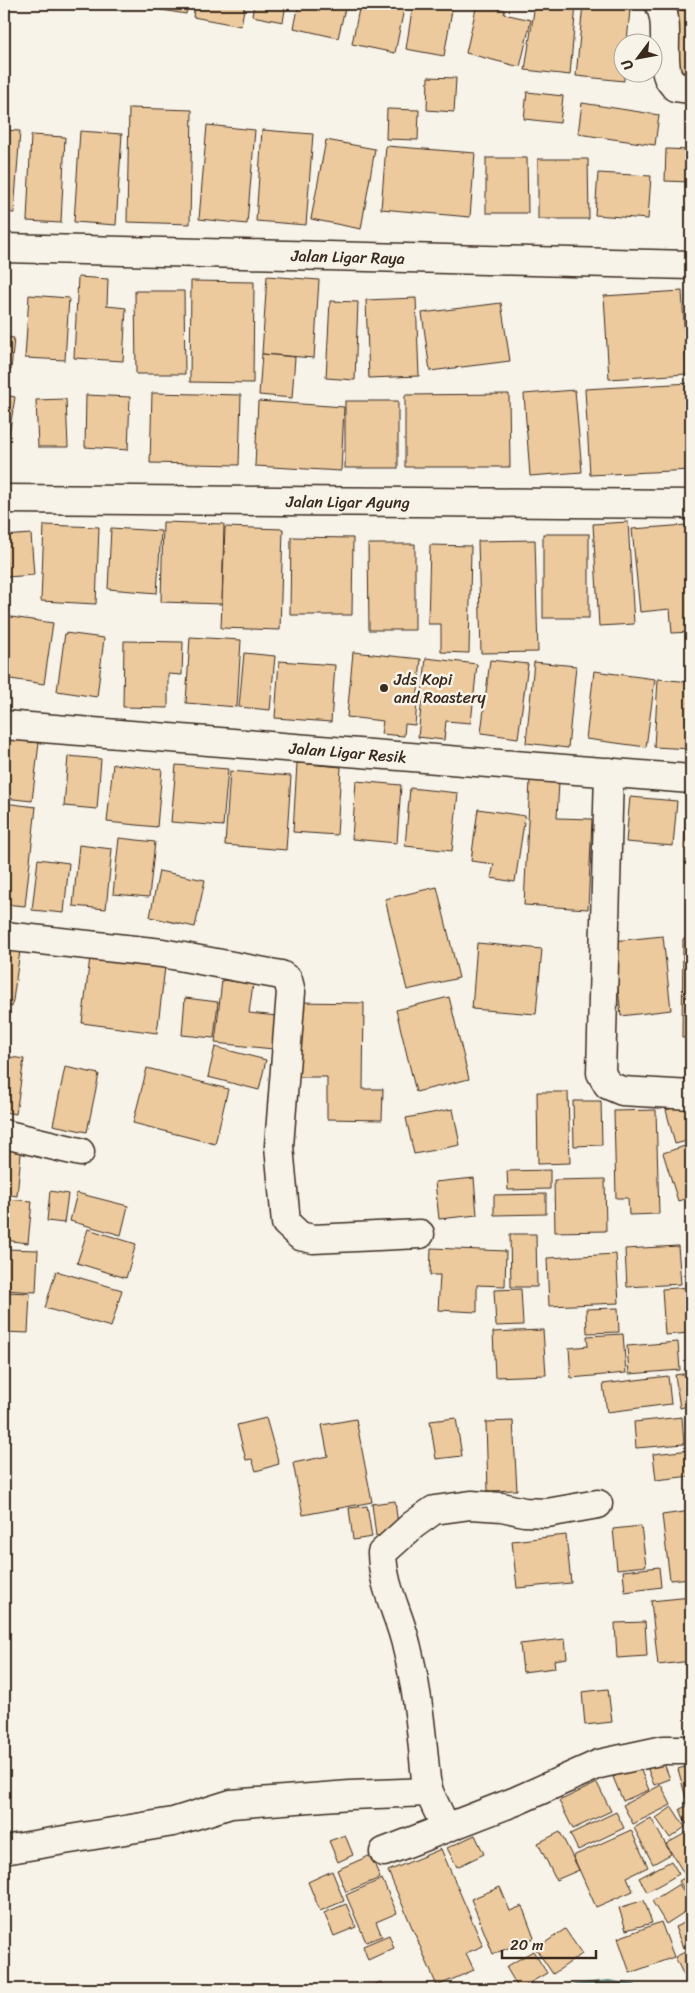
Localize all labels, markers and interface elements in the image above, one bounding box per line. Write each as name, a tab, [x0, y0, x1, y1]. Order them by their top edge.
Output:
north arrow	[612, 32, 662, 82]
text: U	[614, 53, 640, 75]
street label: Jalan Ligar Raya	[290, 241, 405, 273]
street label: Jalan Ligar Agung	[285, 487, 410, 517]
place label: Jds Kopi and Roastery	[393, 665, 486, 712]
marker: Jds Kopi and Roastery	[378, 682, 390, 694]
street label: Jalan Ligar Resik	[287, 733, 408, 772]
scale bar	[502, 1928, 596, 1960]
text: 20 m	[510, 1932, 544, 1958]

